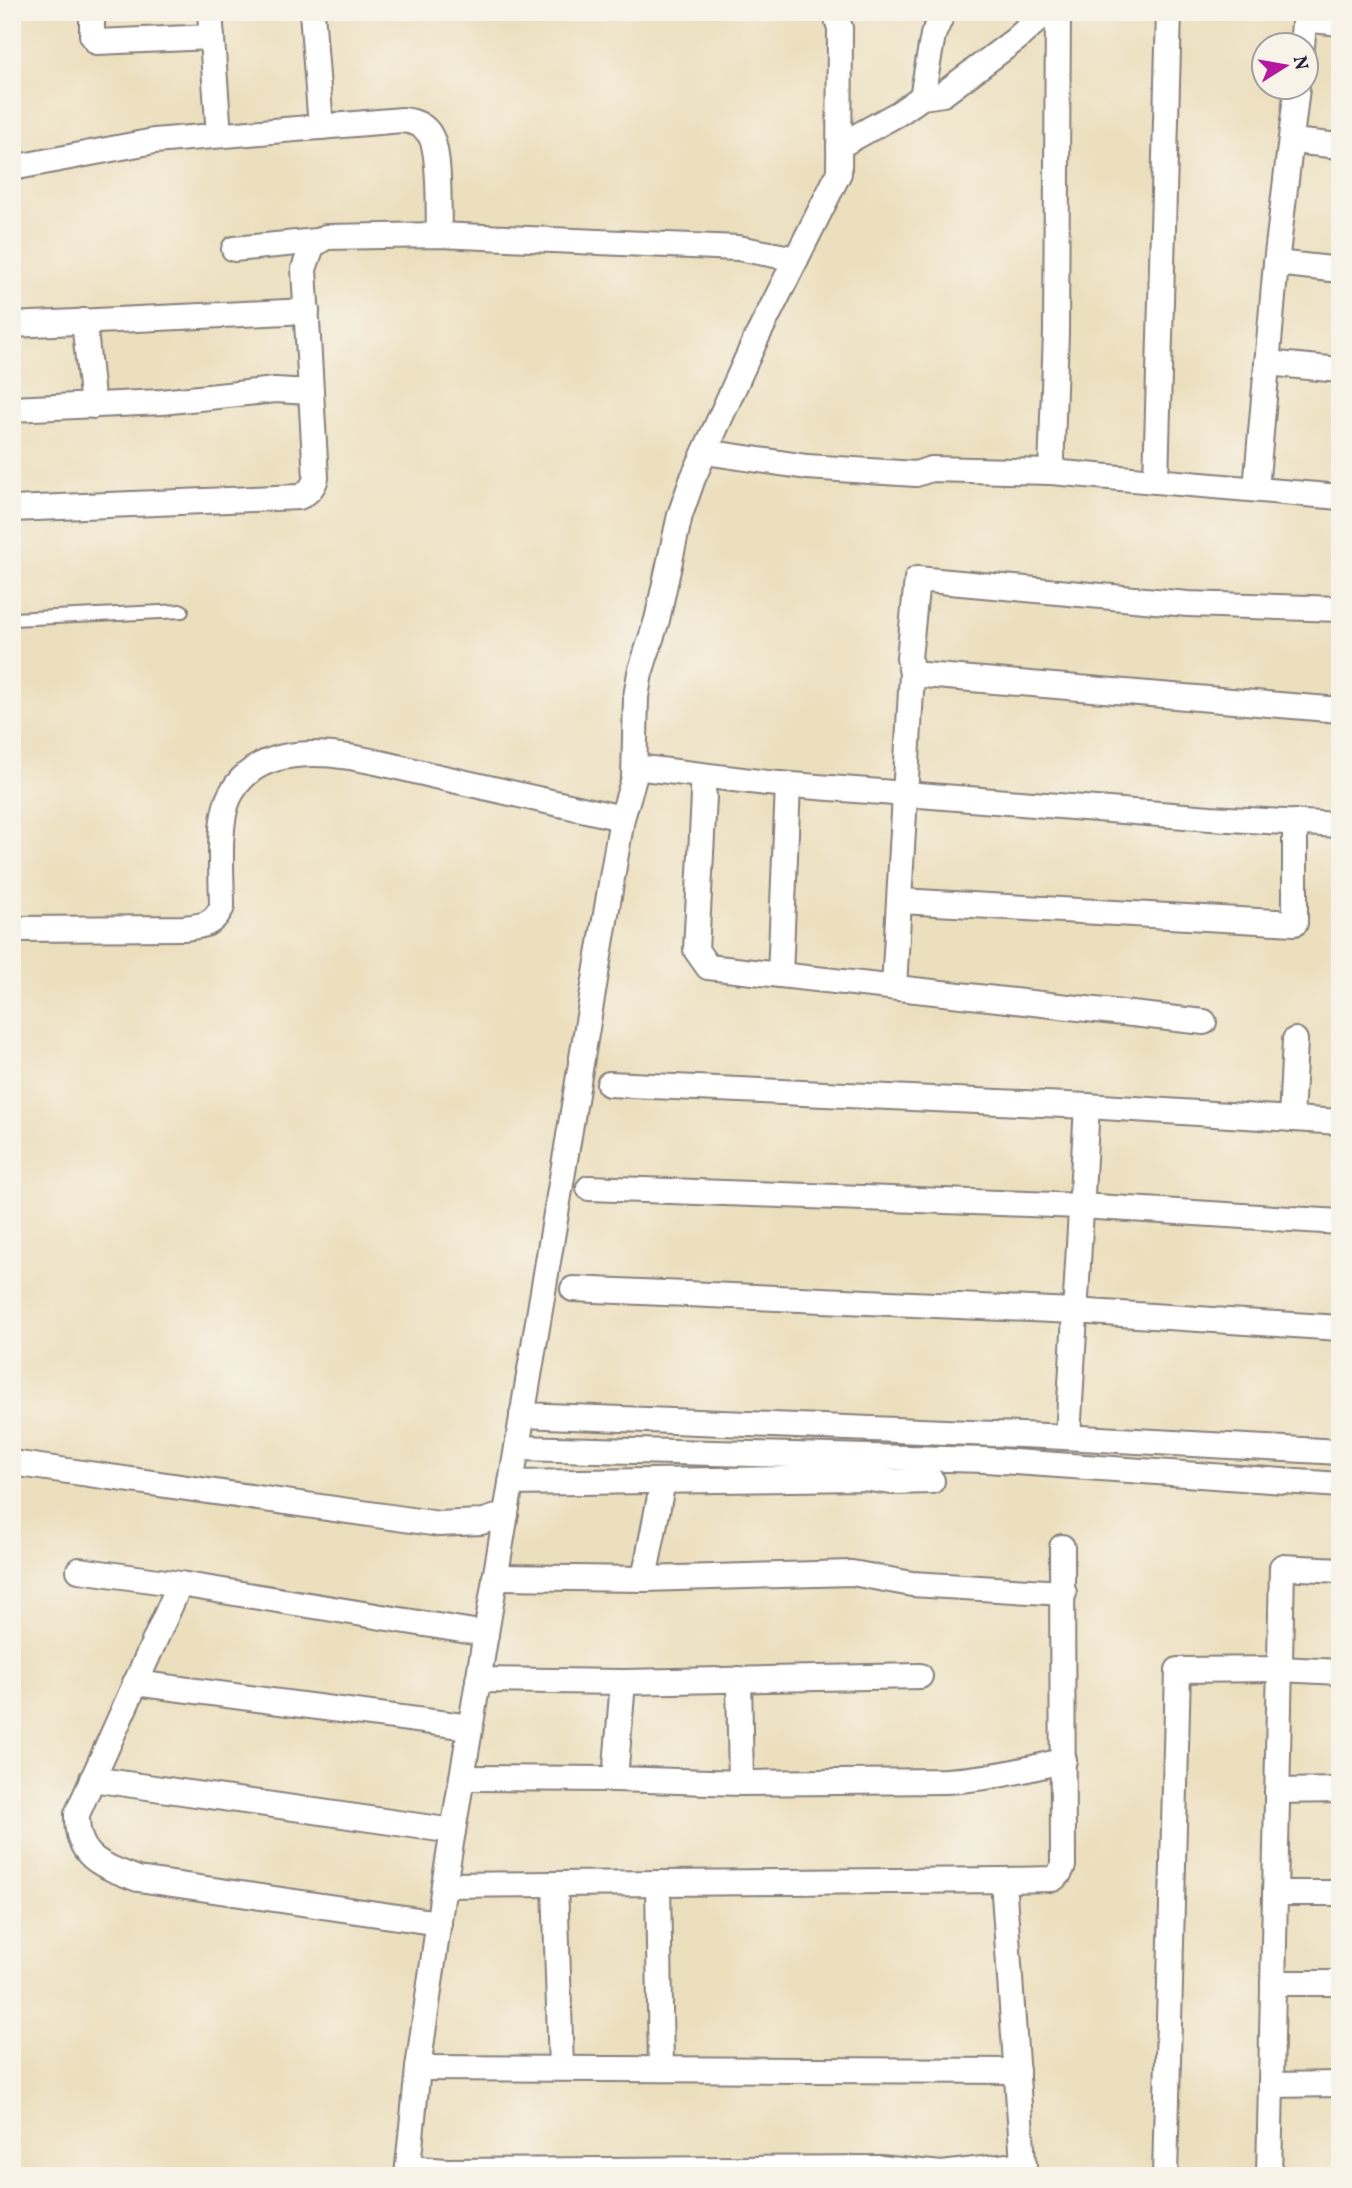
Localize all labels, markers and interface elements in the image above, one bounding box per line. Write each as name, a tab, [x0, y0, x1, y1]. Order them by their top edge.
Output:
north arrow	[1250, 32, 1320, 102]
text: N	[1286, 54, 1314, 73]

